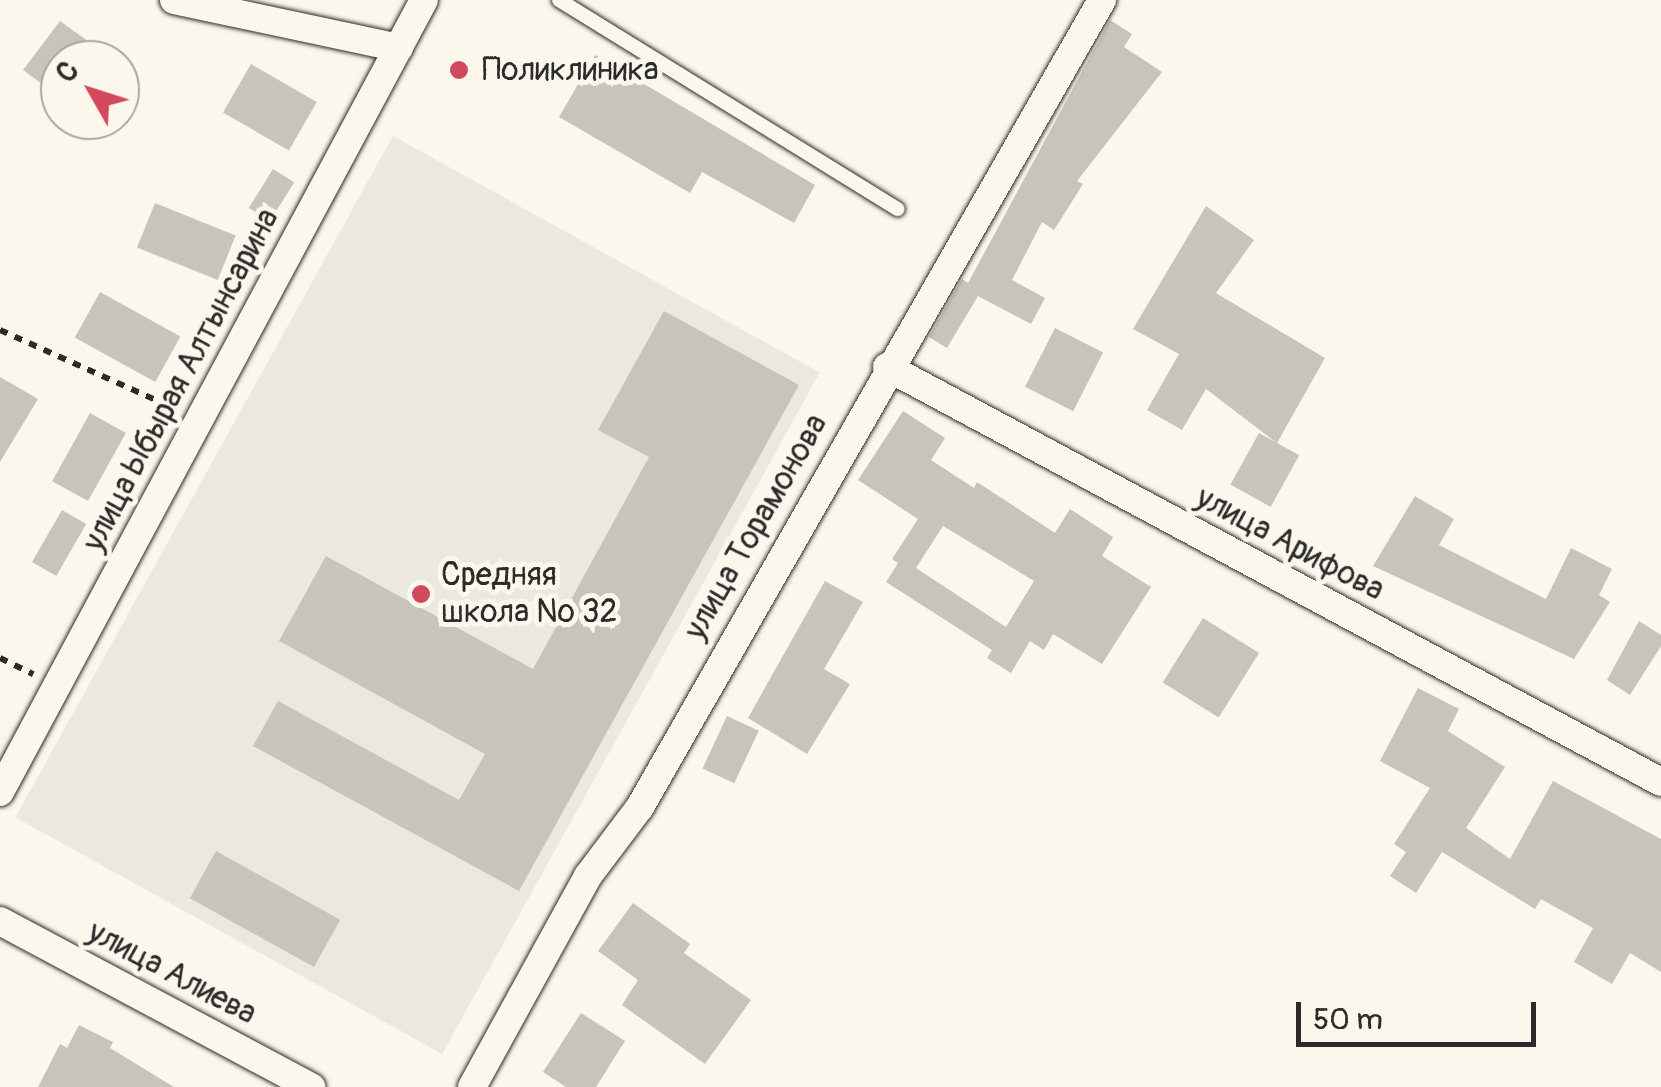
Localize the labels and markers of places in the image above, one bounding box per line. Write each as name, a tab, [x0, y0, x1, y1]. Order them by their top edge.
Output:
place label: Поликлиника	[482, 51, 659, 89]
marker: Поликлиника	[446, 57, 472, 83]
place label: Средняя школа № 32	[441, 557, 618, 632]
marker: Средняя школа № 32	[410, 583, 432, 605]

